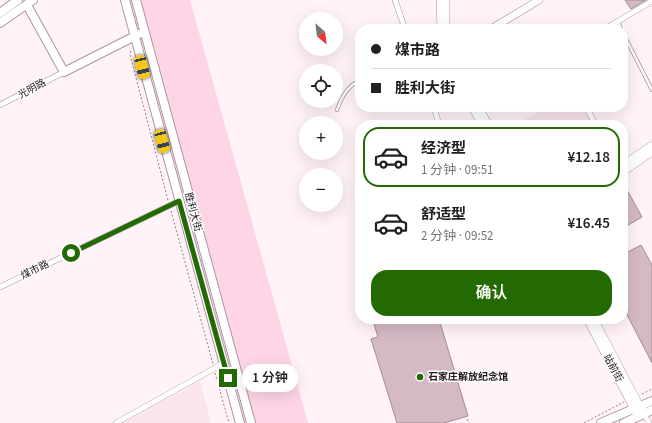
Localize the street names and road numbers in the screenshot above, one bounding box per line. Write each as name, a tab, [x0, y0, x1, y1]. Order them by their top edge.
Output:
street label: 光明路	[15, 76, 49, 102]
street label: 胜利大街	[181, 191, 205, 233]
street label: 煤市路	[18, 257, 52, 283]
street label: 站前街	[600, 351, 626, 385]

